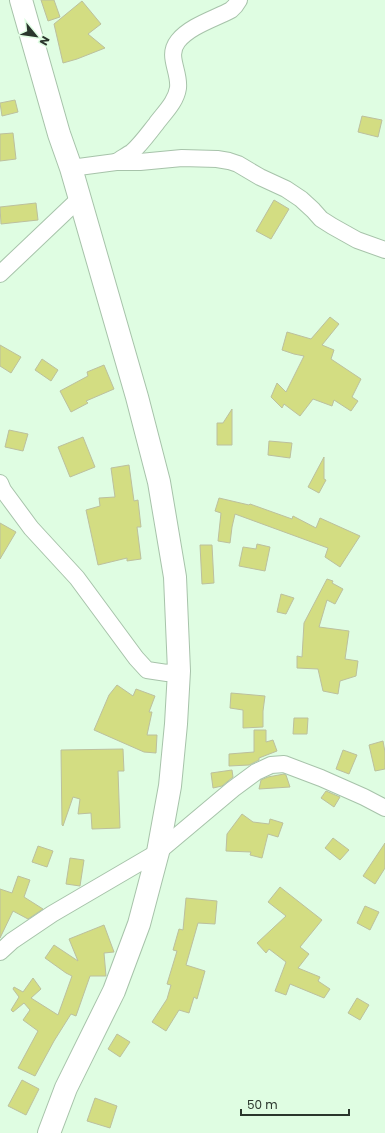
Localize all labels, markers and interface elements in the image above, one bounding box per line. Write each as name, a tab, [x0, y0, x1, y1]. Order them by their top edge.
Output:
north arrow	[16, 16, 56, 56]
text: N	[36, 33, 54, 48]
scale bar	[241, 1091, 349, 1117]
text: 50 m	[247, 1096, 278, 1113]

